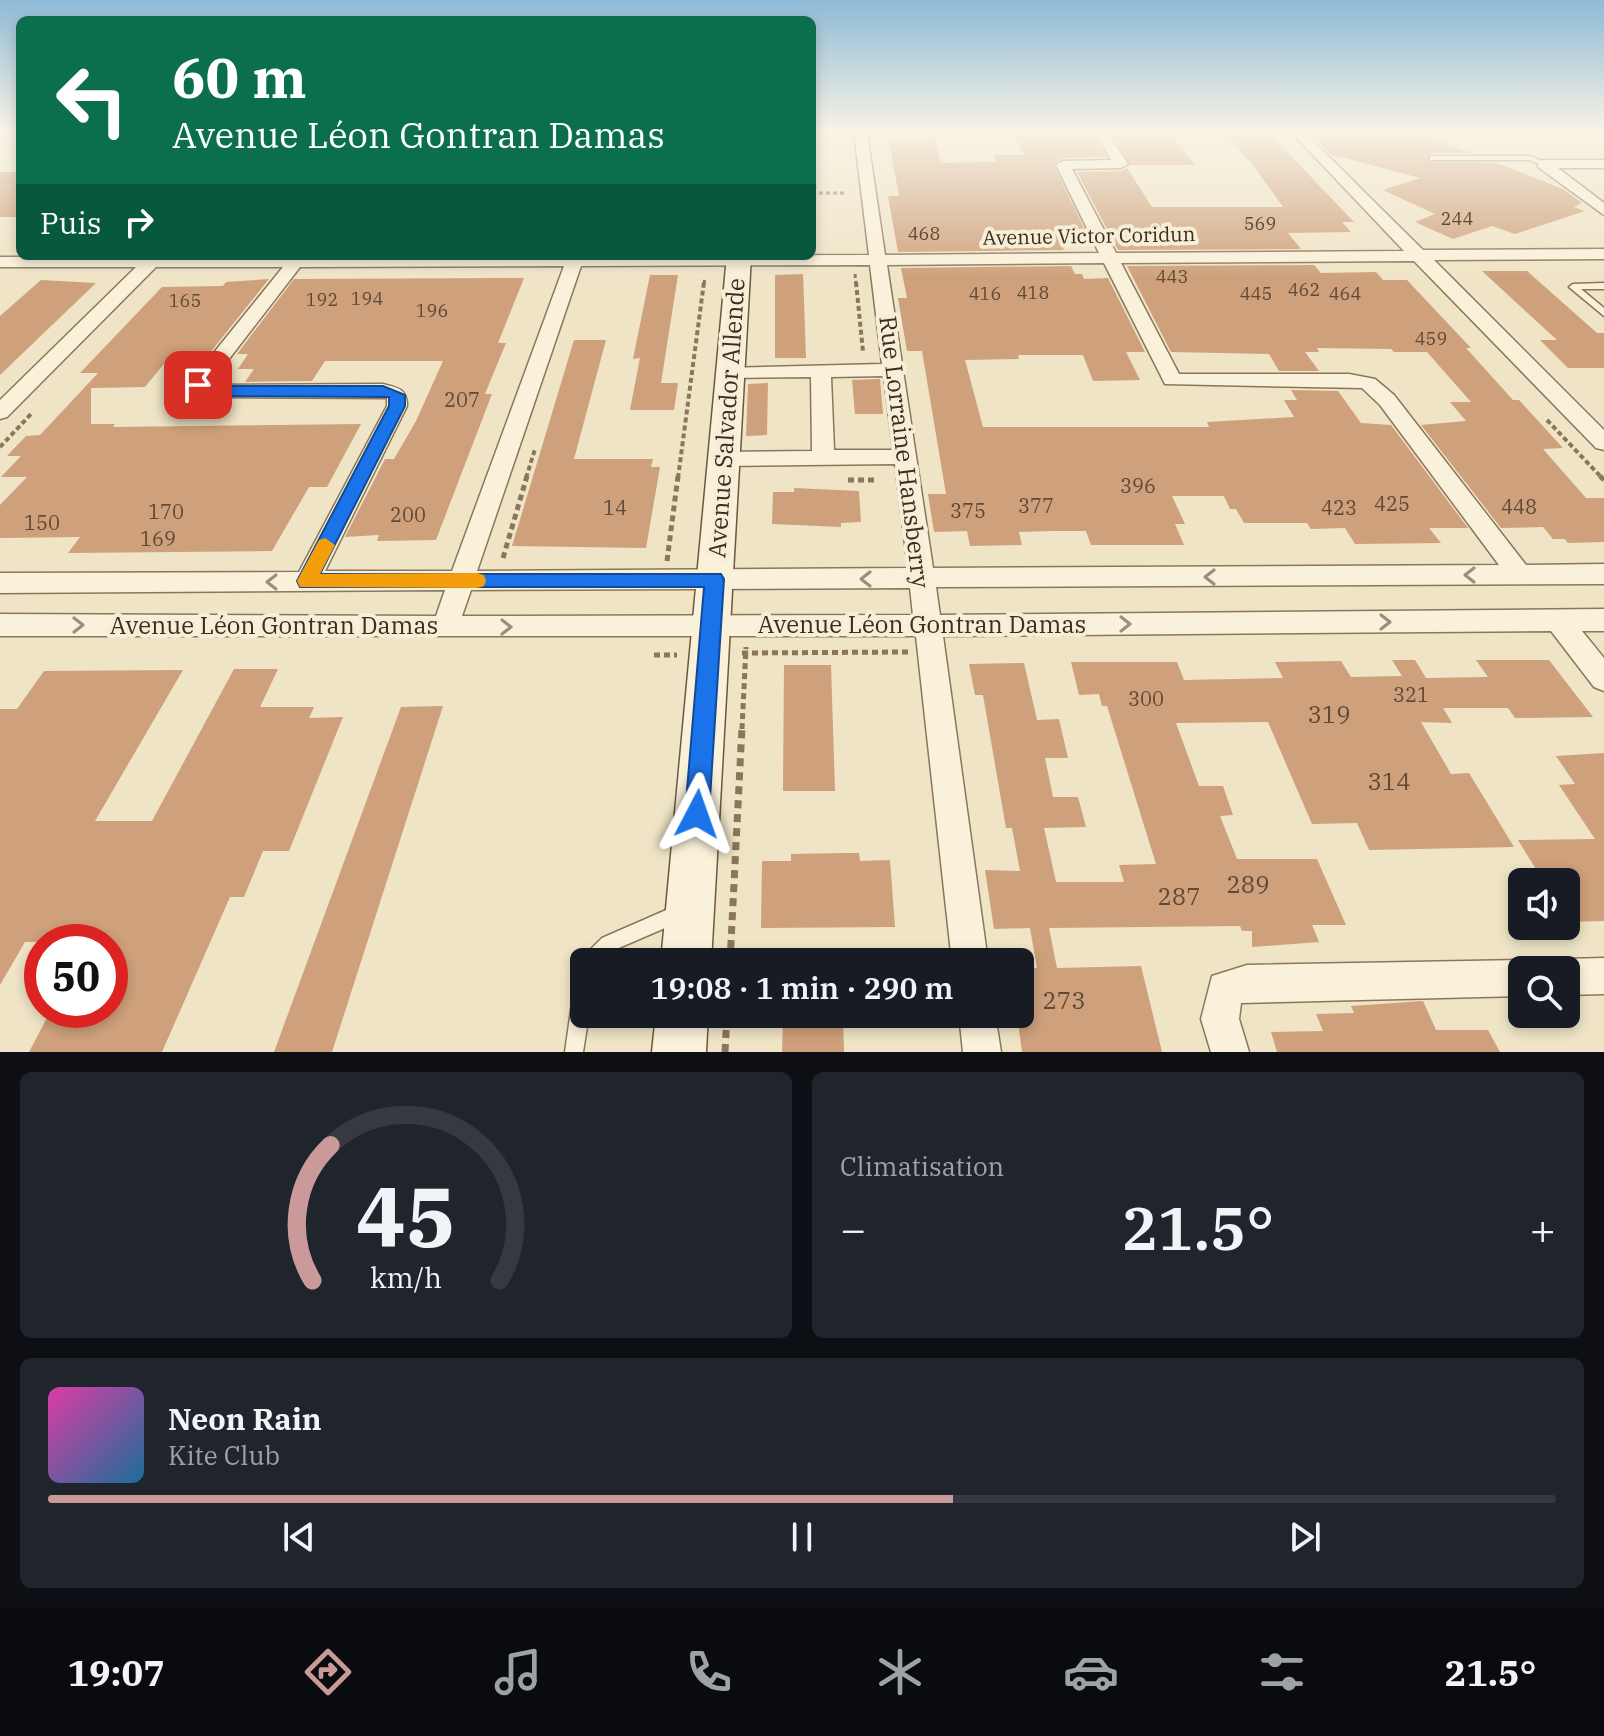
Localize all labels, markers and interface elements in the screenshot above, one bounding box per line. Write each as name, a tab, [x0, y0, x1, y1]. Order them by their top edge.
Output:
text: 60 m	[172, 41, 307, 113]
icon: left	[40, 48, 144, 152]
text: Avenue Léon Gontran Damas	[172, 111, 665, 158]
icon: right	[117, 200, 161, 244]
text: Puis	[40, 203, 101, 242]
house number: 244	[1441, 207, 1473, 230]
house number: 569	[1244, 212, 1276, 235]
street label: Avenue Victor Coridun	[982, 220, 1196, 251]
house number: 468	[908, 222, 940, 245]
house number: 443	[1156, 265, 1188, 288]
street label: Avenue Salvador Allende	[700, 277, 752, 559]
house number: 462	[1288, 278, 1320, 301]
house number: 418	[1017, 281, 1049, 304]
house number: 416	[969, 282, 1001, 305]
house number: 445	[1240, 282, 1272, 305]
house number: 464	[1329, 282, 1361, 305]
house number: 194	[351, 287, 383, 310]
house number: 192	[306, 288, 338, 311]
house number: 165	[169, 289, 201, 312]
house number: 196	[416, 299, 448, 322]
street label: Rue Lorraine Hansberry	[872, 314, 938, 590]
house number: 459	[1415, 327, 1447, 350]
pin	[164, 351, 232, 419]
icon: arrive	[176, 363, 220, 407]
house number: 207	[444, 386, 480, 413]
house number: 396	[1120, 472, 1156, 499]
house number: 425	[1374, 490, 1410, 517]
house number: 377	[1018, 492, 1054, 519]
house number: 448	[1501, 493, 1537, 520]
house number: 14	[603, 494, 627, 521]
house number: 423	[1321, 494, 1357, 521]
house number: 375	[950, 497, 986, 524]
house number: 170	[148, 498, 184, 525]
house number: 200	[390, 501, 426, 528]
house number: 150	[24, 509, 60, 536]
house number: 169	[140, 525, 176, 552]
one-way arrow	[1463, 566, 1476, 584]
one-way arrow	[1203, 568, 1216, 586]
one-way arrow	[859, 570, 872, 588]
one-way arrow	[265, 573, 278, 591]
street label: Avenue Léon Gontran Damas	[758, 608, 1086, 640]
street label: Avenue Léon Gontran Damas	[110, 609, 438, 641]
one-way arrow	[1379, 613, 1392, 631]
one-way arrow	[1119, 615, 1132, 633]
one-way arrow	[72, 616, 85, 634]
one-way arrow	[500, 618, 513, 636]
house number: 321	[1393, 681, 1429, 708]
house number: 300	[1128, 685, 1164, 712]
house number: 319	[1307, 698, 1351, 730]
house number: 314	[1367, 765, 1411, 797]
position arrow	[655, 772, 739, 856]
house number: 289	[1226, 868, 1270, 900]
map controls	[1508, 868, 1580, 1028]
button: sound	[1508, 868, 1580, 940]
house number: 287	[1157, 880, 1201, 912]
speed limit sign: 50	[24, 924, 128, 1028]
button: search	[1508, 956, 1580, 1028]
text: 19:08 · 1 min · 290 m	[651, 968, 953, 1007]
house number: 273	[1042, 984, 1086, 1016]
text: Climatisation	[840, 1149, 1004, 1183]
text: 45	[356, 1162, 456, 1270]
text: 21.5°	[1122, 1188, 1274, 1267]
text: −	[840, 1200, 866, 1257]
text: +	[1530, 1200, 1556, 1257]
text: km/h	[370, 1259, 442, 1296]
text: Neon Rain	[168, 1399, 322, 1438]
text: Kite Club	[168, 1438, 280, 1472]
icon: previous	[277, 1515, 321, 1559]
icon: pause	[780, 1515, 824, 1559]
icon: next	[1283, 1515, 1327, 1559]
icon: directions	[300, 1644, 356, 1700]
icon: music	[490, 1644, 546, 1700]
icon: phone	[681, 1644, 737, 1700]
icon: climate	[872, 1644, 928, 1700]
icon: car	[1063, 1644, 1119, 1700]
icon: filters	[1254, 1644, 1310, 1700]
text: 19:07	[67, 1649, 165, 1696]
text: 21.5°	[1445, 1649, 1537, 1696]

